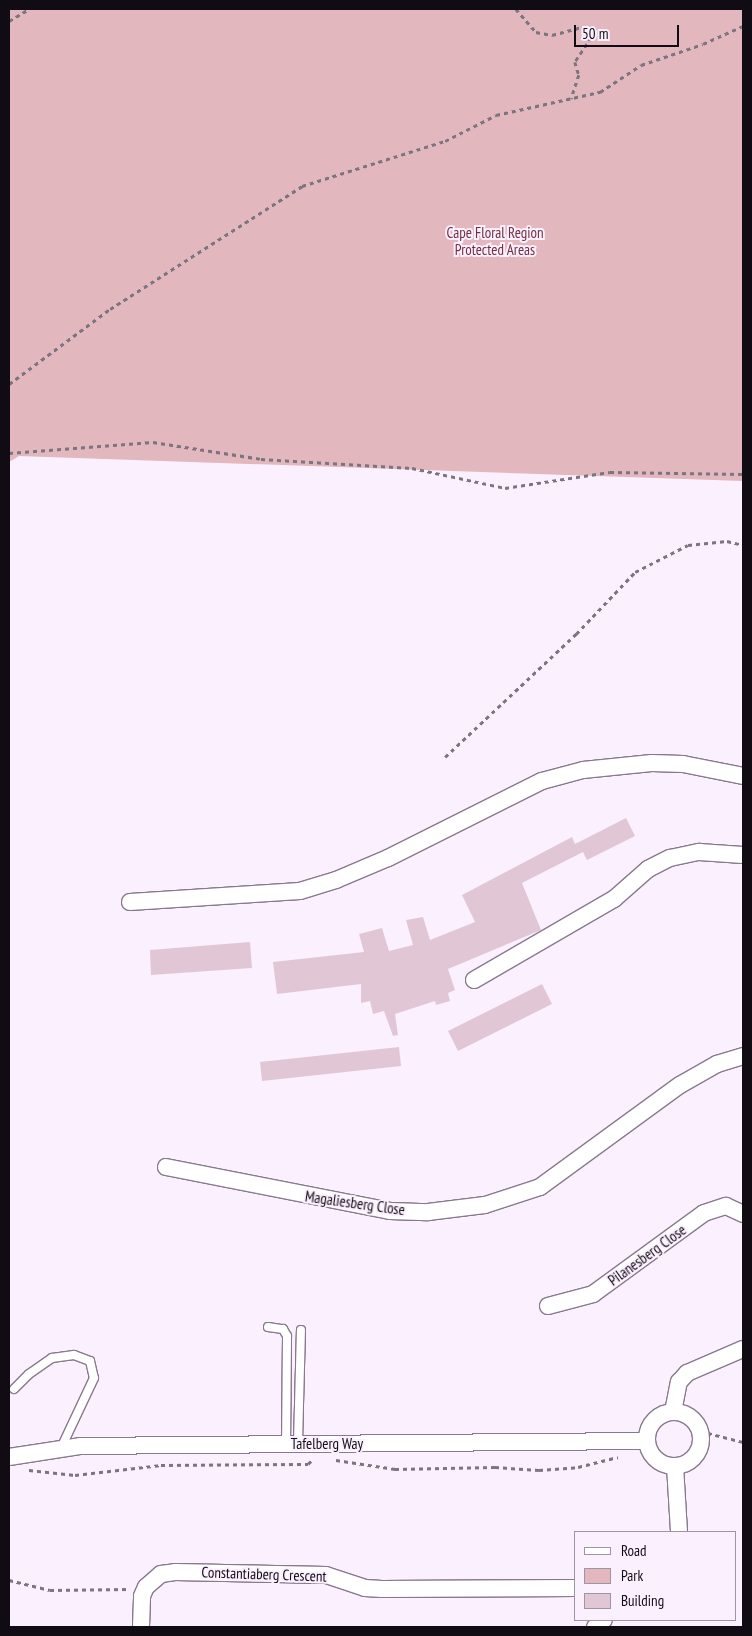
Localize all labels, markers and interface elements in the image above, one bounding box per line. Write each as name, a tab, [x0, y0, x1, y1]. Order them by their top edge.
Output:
scale bar	[577, 15, 682, 47]
text: 50 m	[582, 24, 608, 43]
park label: Cape Floral Region Protected Areas	[446, 223, 544, 258]
street label: Magaliesberg Close	[304, 1187, 406, 1219]
street label: Pilanesberg Close	[605, 1221, 689, 1289]
street label: Tafelberg Way	[291, 1435, 363, 1453]
legend	[574, 1531, 737, 1621]
text: Road	[621, 1541, 647, 1560]
street label: Constantiaberg Crescent	[201, 1563, 327, 1585]
text: Park	[621, 1566, 643, 1585]
text: Building	[621, 1591, 664, 1610]

